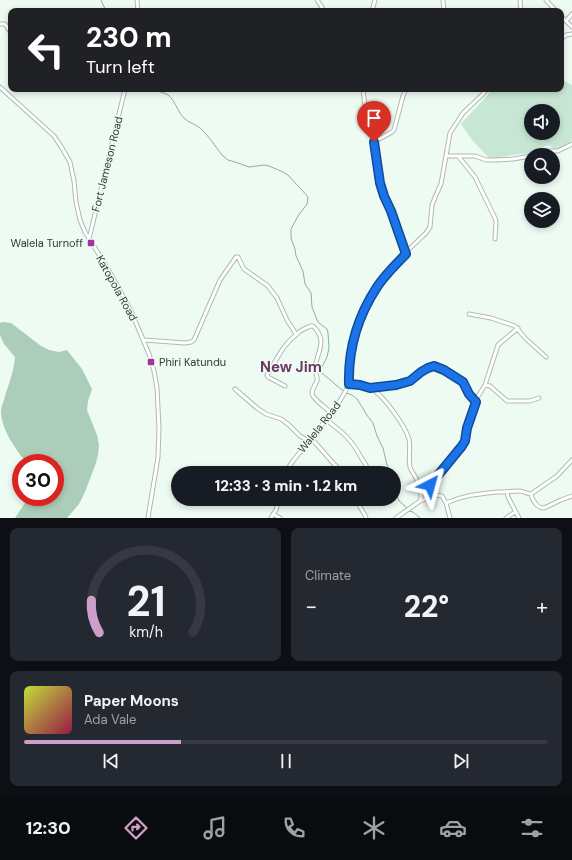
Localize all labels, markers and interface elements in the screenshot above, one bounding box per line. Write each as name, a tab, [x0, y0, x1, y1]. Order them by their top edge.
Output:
text: 230 m	[86, 19, 172, 56]
icon: left	[20, 24, 72, 76]
text: Turn left	[86, 55, 155, 79]
pin	[357, 101, 391, 142]
map controls	[524, 104, 560, 228]
button: sound	[524, 104, 560, 140]
icon: arrive	[363, 107, 385, 129]
street label: Fort Jameson Road	[88, 115, 126, 213]
button: search	[524, 148, 560, 184]
button: layers	[524, 192, 560, 228]
place label: Walela Turnoff	[11, 236, 83, 250]
marker: Walela Turnoff	[86, 238, 96, 248]
street label: Katopola Road	[93, 253, 141, 323]
place label: Phiri Katundu	[159, 355, 226, 369]
marker: Phiri Katundu	[146, 357, 156, 367]
district label: New Jim	[260, 357, 322, 377]
street label: Walela Road	[294, 398, 344, 456]
speed limit sign: 30	[12, 454, 64, 506]
position arrow	[409, 464, 451, 506]
text: 12:33 · 3 min · 1.2 km	[215, 476, 357, 496]
text: Climate	[305, 567, 351, 584]
text: 21	[126, 574, 165, 628]
text: 22°	[404, 587, 449, 626]
text: −	[305, 592, 317, 621]
text: +	[536, 592, 548, 621]
text: km/h	[129, 622, 162, 640]
text: Paper Moons	[84, 691, 179, 711]
text: Ada Vale	[84, 711, 136, 728]
icon: previous	[100, 750, 122, 772]
icon: pause	[275, 750, 297, 772]
icon: next	[450, 750, 472, 772]
icon: directions	[122, 814, 150, 842]
icon: music	[201, 814, 229, 842]
icon: phone	[280, 814, 308, 842]
icon: climate	[360, 814, 388, 842]
icon: car	[439, 814, 467, 842]
icon: filters	[518, 814, 546, 842]
text: 12:30	[26, 816, 71, 840]

